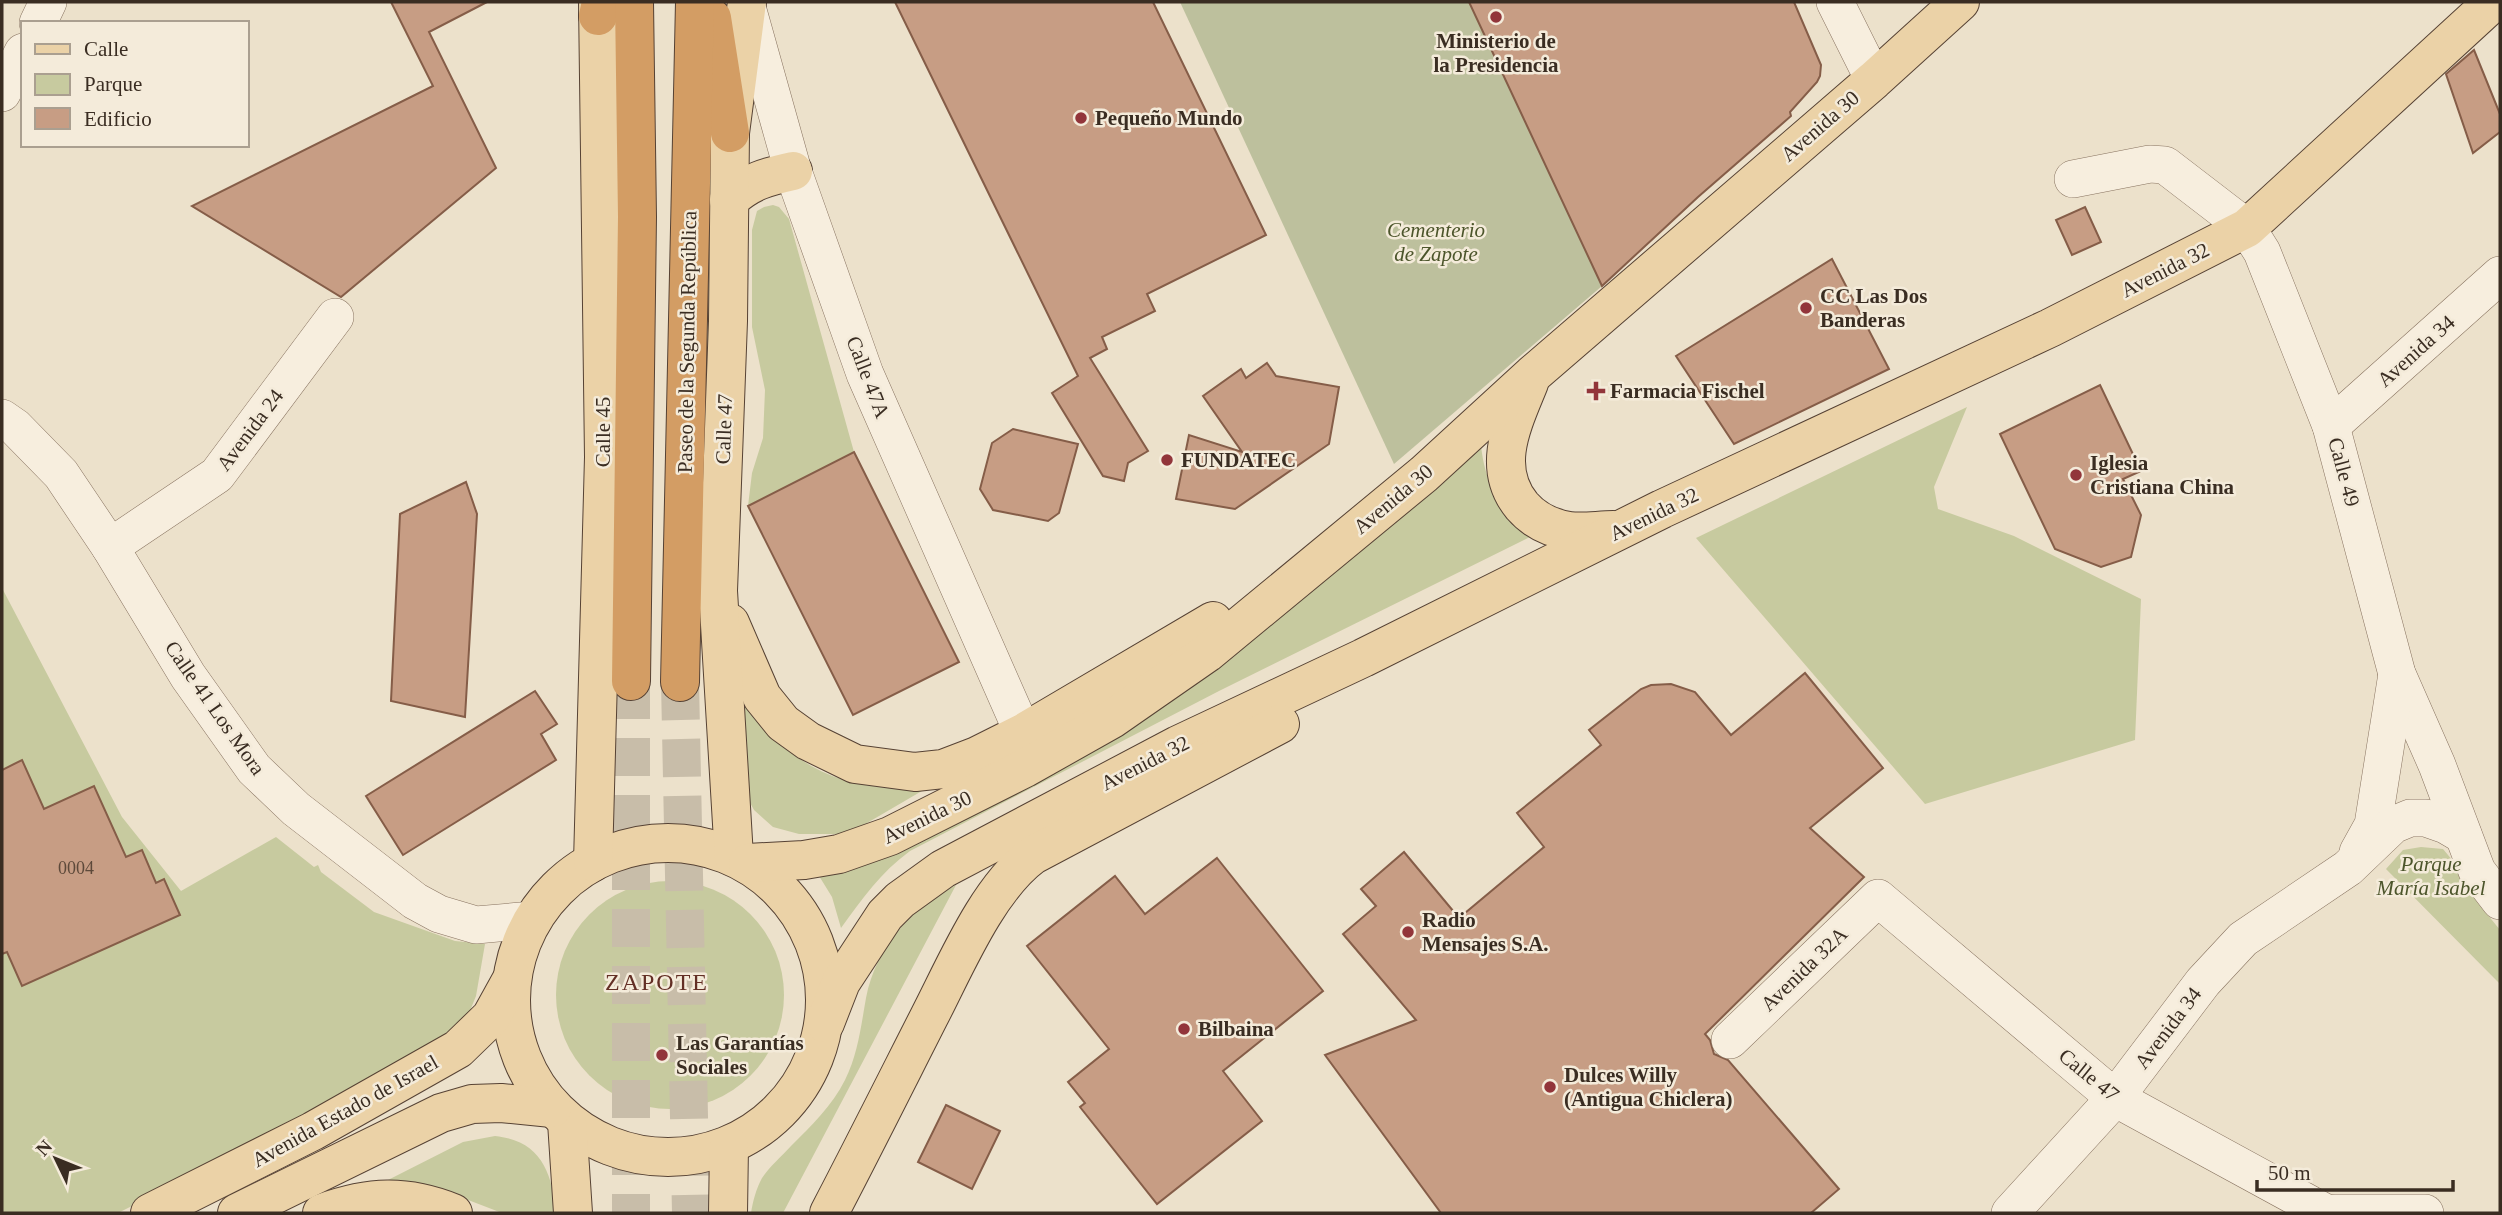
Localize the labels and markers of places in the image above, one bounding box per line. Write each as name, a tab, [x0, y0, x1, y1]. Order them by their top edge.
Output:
marker: Ministerio de la Presidencia	[1488, 9, 1504, 25]
place label: Ministerio de la Presidencia	[1433, 29, 1559, 77]
place label: Pequeño Mundo	[1095, 106, 1243, 130]
marker: Pequeño Mundo	[1073, 110, 1089, 126]
place label: CC Las Dos Banderas	[1820, 284, 1927, 332]
marker: CC Las Dos Banderas	[1798, 300, 1814, 316]
place label: Farmacia Fischel	[1610, 379, 1765, 403]
marker: Farmacia Fischel	[1588, 383, 1604, 399]
place label: FUNDATEC	[1181, 448, 1296, 472]
place label: Iglesia Cristiana China	[2090, 451, 2235, 499]
marker: FUNDATEC	[1159, 452, 1175, 468]
marker: Iglesia Cristiana China	[2068, 467, 2084, 483]
place label: Radio Mensajes S.A.	[1422, 908, 1549, 956]
marker: Radio Mensajes S.A.	[1400, 924, 1416, 940]
place label: Bilbaina	[1198, 1017, 1274, 1041]
marker: Bilbaina	[1176, 1021, 1192, 1037]
place label: Las Garantías Sociales	[676, 1031, 804, 1079]
marker: Las Garantías Sociales	[654, 1047, 670, 1063]
place label: Dulces Willy (Antigua Chiclera)	[1564, 1063, 1733, 1111]
marker: Dulces Willy (Antigua Chiclera)	[1542, 1079, 1558, 1095]

